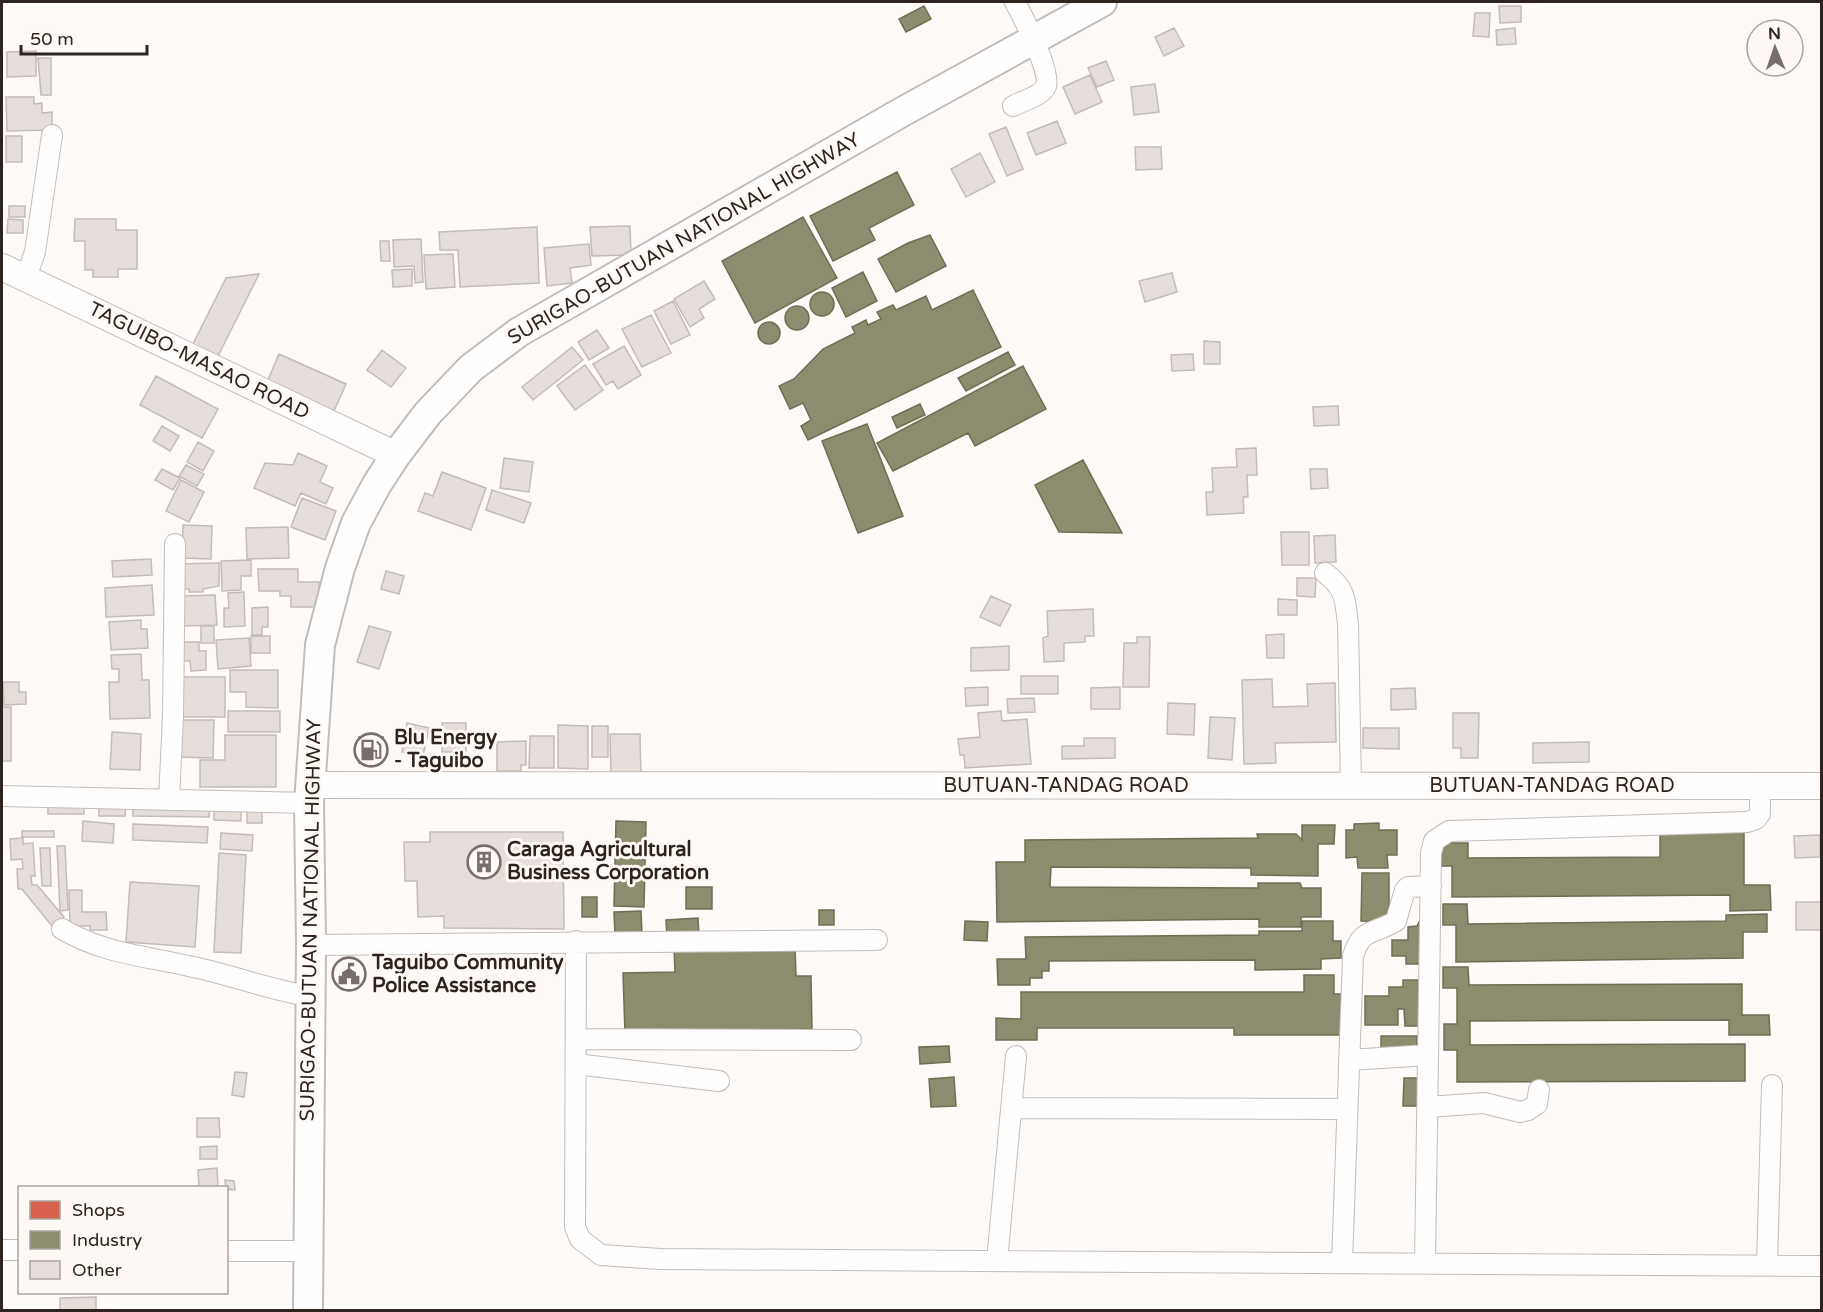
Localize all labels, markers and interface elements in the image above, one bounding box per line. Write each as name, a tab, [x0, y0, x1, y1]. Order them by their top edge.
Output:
scale bar	[21, 18, 147, 56]
north arrow	[1745, 18, 1805, 78]
text: N	[1768, 24, 1781, 44]
text: 50 m	[30, 28, 74, 50]
street label: SURIGAO-BUTUAN NATIONAL HIGHWAY	[503, 128, 865, 350]
street label: TAGUIBO-MASAO ROAD	[85, 297, 313, 425]
street label: SURIGAO-BUTUAN NATIONAL HIGHWAY	[295, 718, 327, 1122]
place label: Blu Energy - Taguibo	[394, 726, 497, 773]
fuel station icon: Blu Energy - Taguibo	[353, 732, 389, 768]
street label: BUTUAN-TANDAG ROAD	[943, 774, 1189, 798]
street label: BUTUAN-TANDAG ROAD	[1429, 774, 1675, 798]
place label: Caraga Agricultural Business Corporation	[507, 838, 709, 885]
building icon: Caraga Agricultural Business Corporation	[466, 844, 502, 880]
place label: Taguibo Community Police Assistance	[371, 951, 564, 998]
public building icon: Taguibo Community Police Assistance	[331, 956, 367, 992]
legend	[18, 1186, 228, 1294]
text: Shops	[72, 1199, 125, 1221]
text: Industry	[72, 1229, 143, 1251]
text: Other	[72, 1259, 122, 1281]

